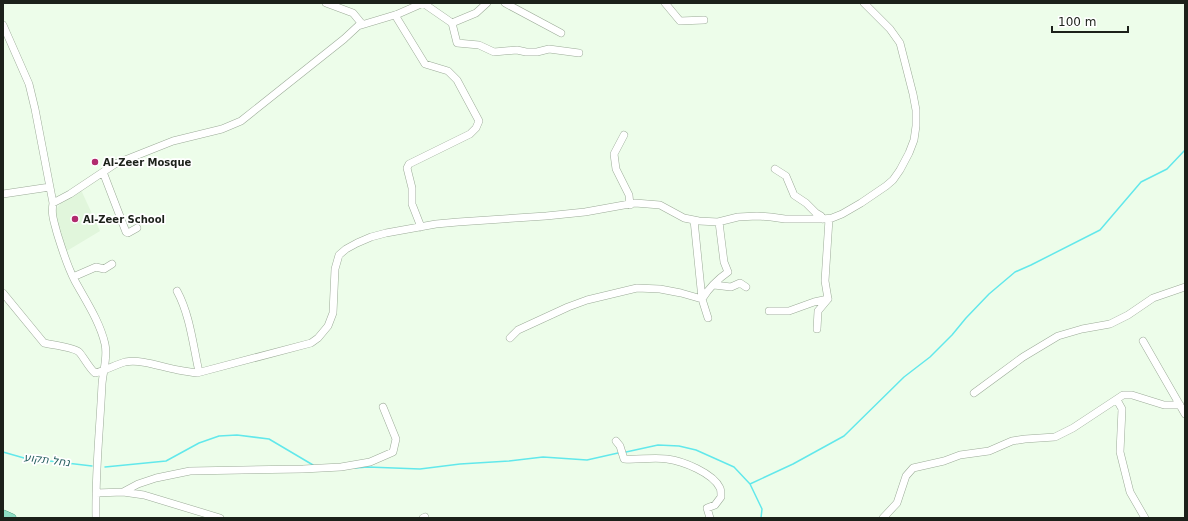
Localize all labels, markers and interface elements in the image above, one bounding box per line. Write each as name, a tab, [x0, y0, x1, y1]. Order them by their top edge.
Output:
scale bar	[1052, 8, 1128, 34]
text: 100 m	[1058, 15, 1096, 29]
marker: Al-Zeer Mosque	[90, 157, 100, 167]
place label: Al-Zeer Mosque	[103, 157, 192, 168]
marker: Al-Zeer School	[70, 214, 80, 224]
place label: Al-Zeer School	[83, 214, 165, 225]
water label: נחל תקוע	[23, 451, 71, 469]

